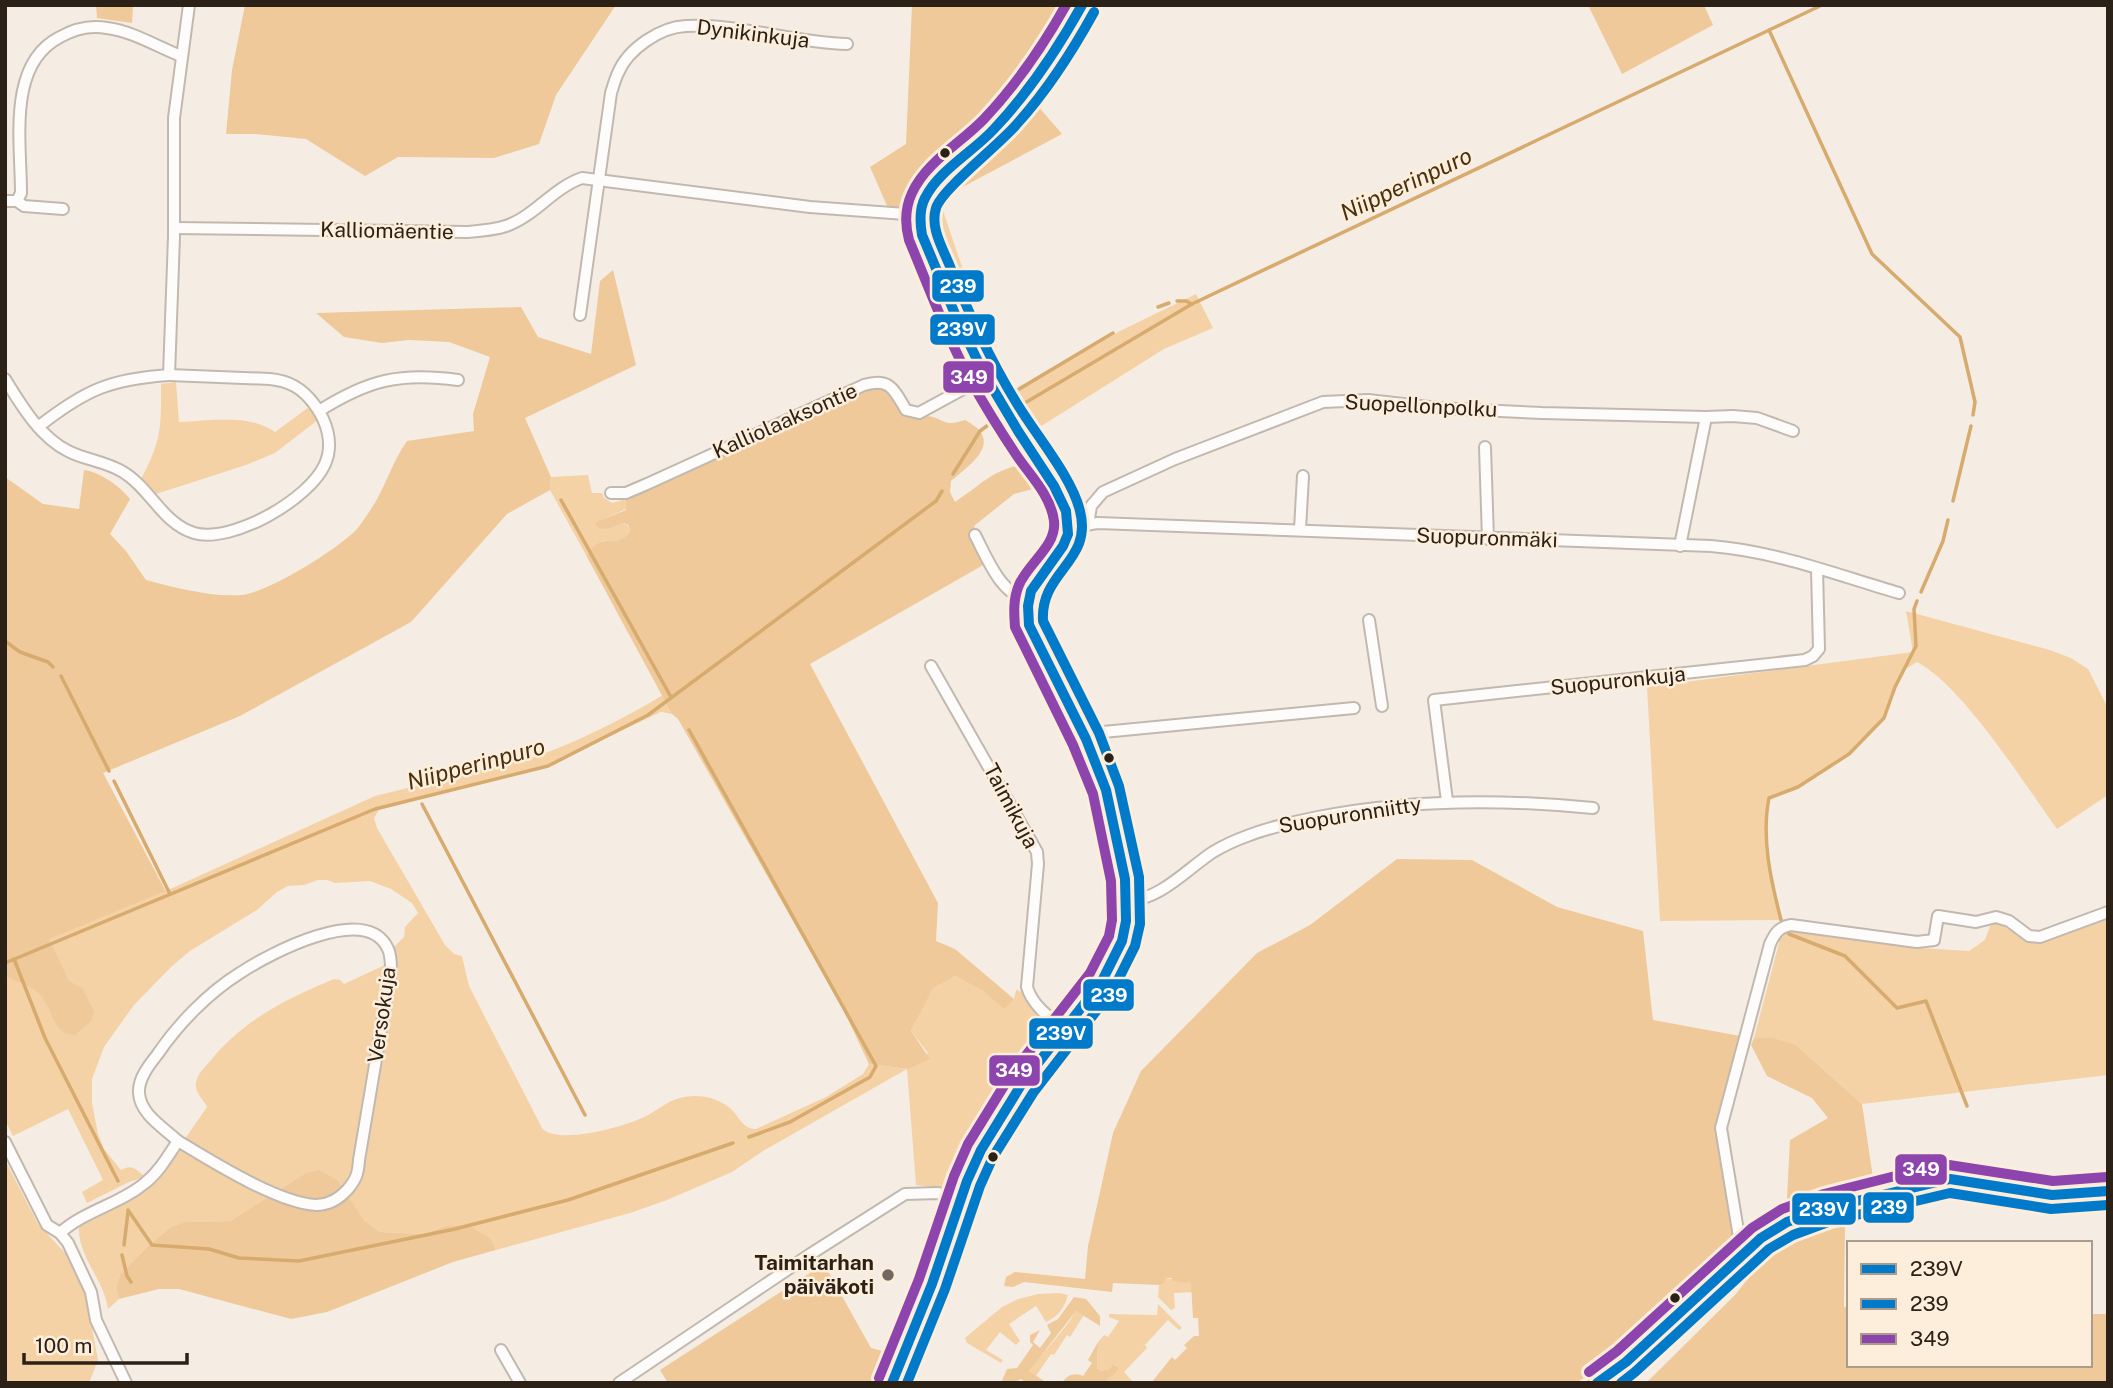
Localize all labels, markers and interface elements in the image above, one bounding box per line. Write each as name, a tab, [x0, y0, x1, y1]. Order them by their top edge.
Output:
street label: Dynikinkuja	[695, 14, 811, 53]
water label: Niipperinpuro	[1336, 141, 1476, 226]
unlabelled marker	[938, 146, 952, 160]
street label: Kalliomäentie	[320, 217, 454, 244]
line badge: 239	[931, 269, 985, 303]
text: 239	[939, 275, 977, 297]
line badge: 239V	[929, 313, 996, 346]
text: 239V	[937, 318, 987, 340]
line badge: 349	[942, 360, 995, 394]
text: 349	[950, 366, 988, 388]
street label: Kalliolaaksontie	[709, 377, 861, 464]
street label: Suopellonpolku	[1344, 389, 1498, 422]
street label: Suopuronmäki	[1416, 523, 1558, 552]
street label: Suopuronkuja	[1549, 661, 1687, 700]
water label: Niipperinpuro	[404, 732, 548, 795]
unlabelled marker	[1102, 751, 1116, 765]
street label: Taimikuja	[979, 759, 1044, 852]
street label: Suopuronniitty	[1277, 791, 1423, 838]
street label: Versokuja	[362, 965, 401, 1064]
line badge: 239	[1082, 978, 1135, 1012]
text: 239	[1090, 984, 1128, 1006]
line badge: 239V	[1028, 1017, 1094, 1050]
text: 239V	[1036, 1022, 1086, 1044]
line badge: 349	[988, 1054, 1041, 1087]
text: 349	[995, 1059, 1033, 1081]
unlabelled marker	[986, 1150, 1000, 1164]
line badge: 349	[1894, 1153, 1948, 1186]
text: 349	[1902, 1158, 1940, 1180]
line badge: 239	[1862, 1191, 1915, 1224]
line badge: 239V	[1791, 1192, 1857, 1226]
text: 239	[1870, 1196, 1908, 1218]
text: 239V	[1799, 1198, 1849, 1220]
legend	[1847, 1241, 2092, 1367]
place label: Taimitarhan päiväkoti	[754, 1250, 874, 1299]
text: 239V	[1910, 1256, 1963, 1281]
marker: Taimitarhan päiväkoti	[880, 1267, 896, 1283]
unlabelled marker	[1668, 1291, 1682, 1305]
text: 239	[1910, 1291, 1949, 1316]
scale bar	[24, 1322, 187, 1366]
text: 349	[1910, 1326, 1950, 1351]
text: 100 m	[35, 1333, 92, 1358]

